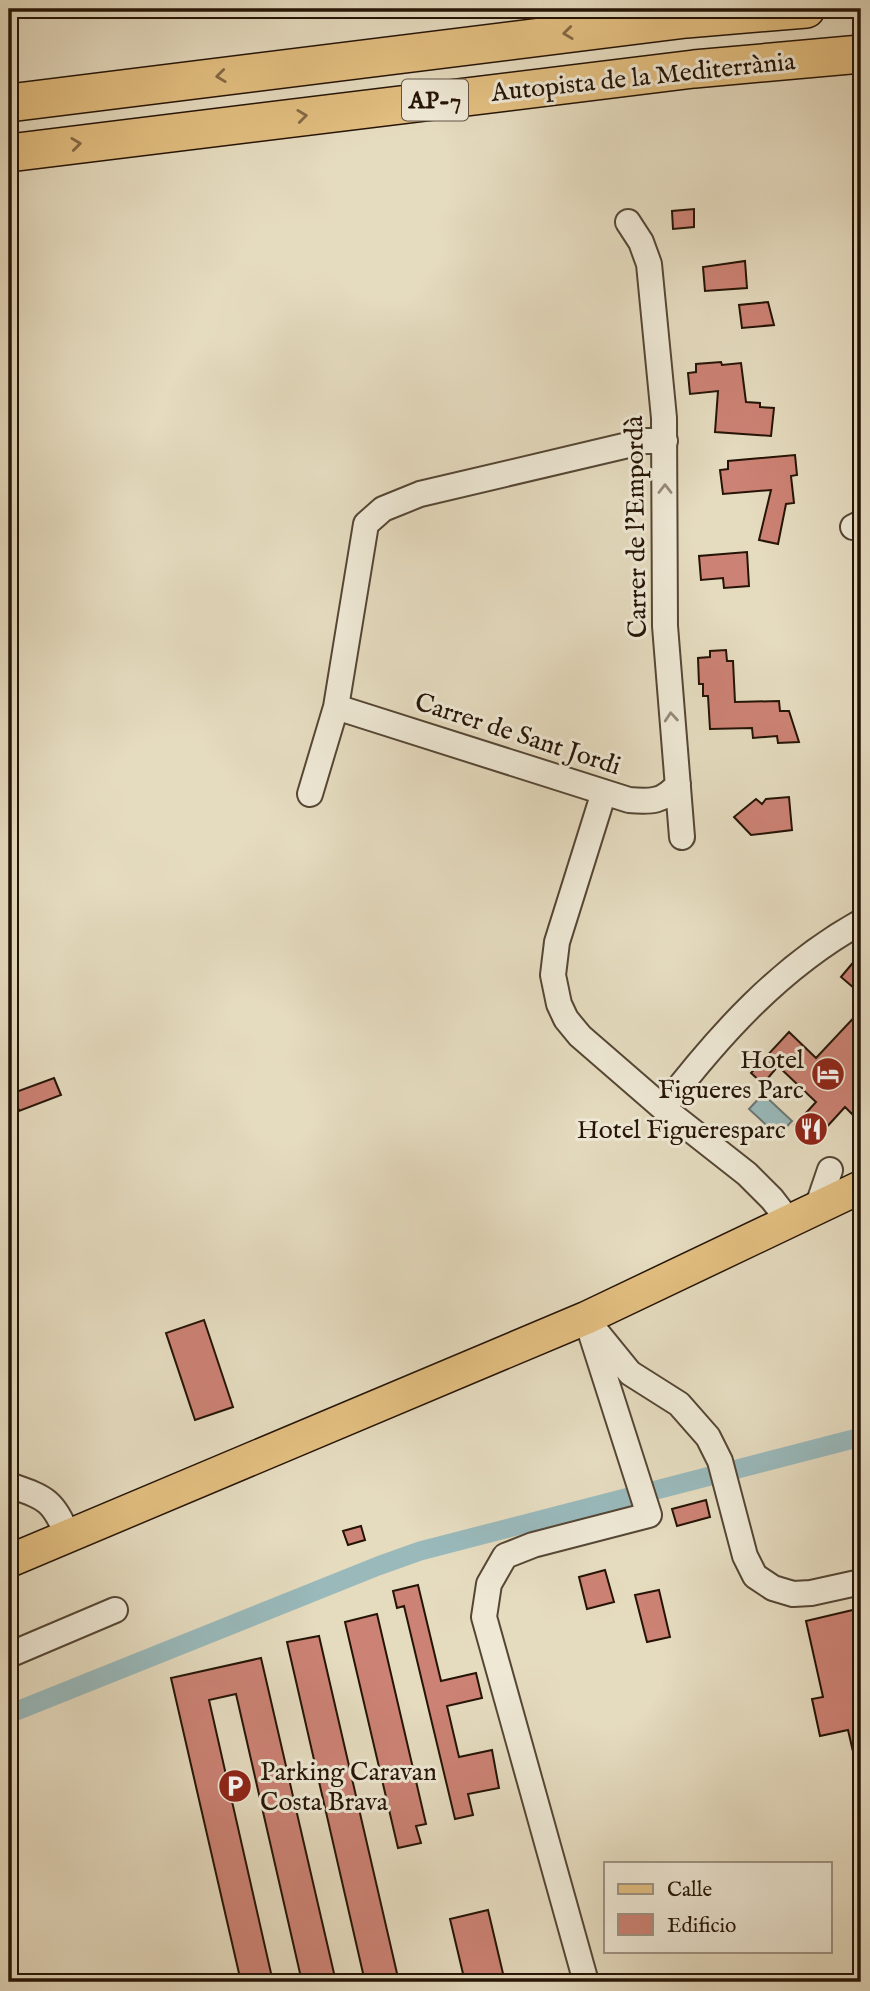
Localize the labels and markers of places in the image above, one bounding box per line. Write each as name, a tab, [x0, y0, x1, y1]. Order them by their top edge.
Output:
place label: Hotel Figueres Parc	[658, 1044, 805, 1107]
hotel icon: Hotel Figueres Parc	[809, 1055, 847, 1093]
restaurant icon: Hotel Figueresparc	[792, 1110, 830, 1148]
place label: Hotel Figueresparc	[577, 1114, 786, 1147]
place label: Parking Caravan Costa Brava	[260, 1756, 437, 1819]
parking icon: Parking Caravan Costa Brava	[216, 1767, 254, 1805]

